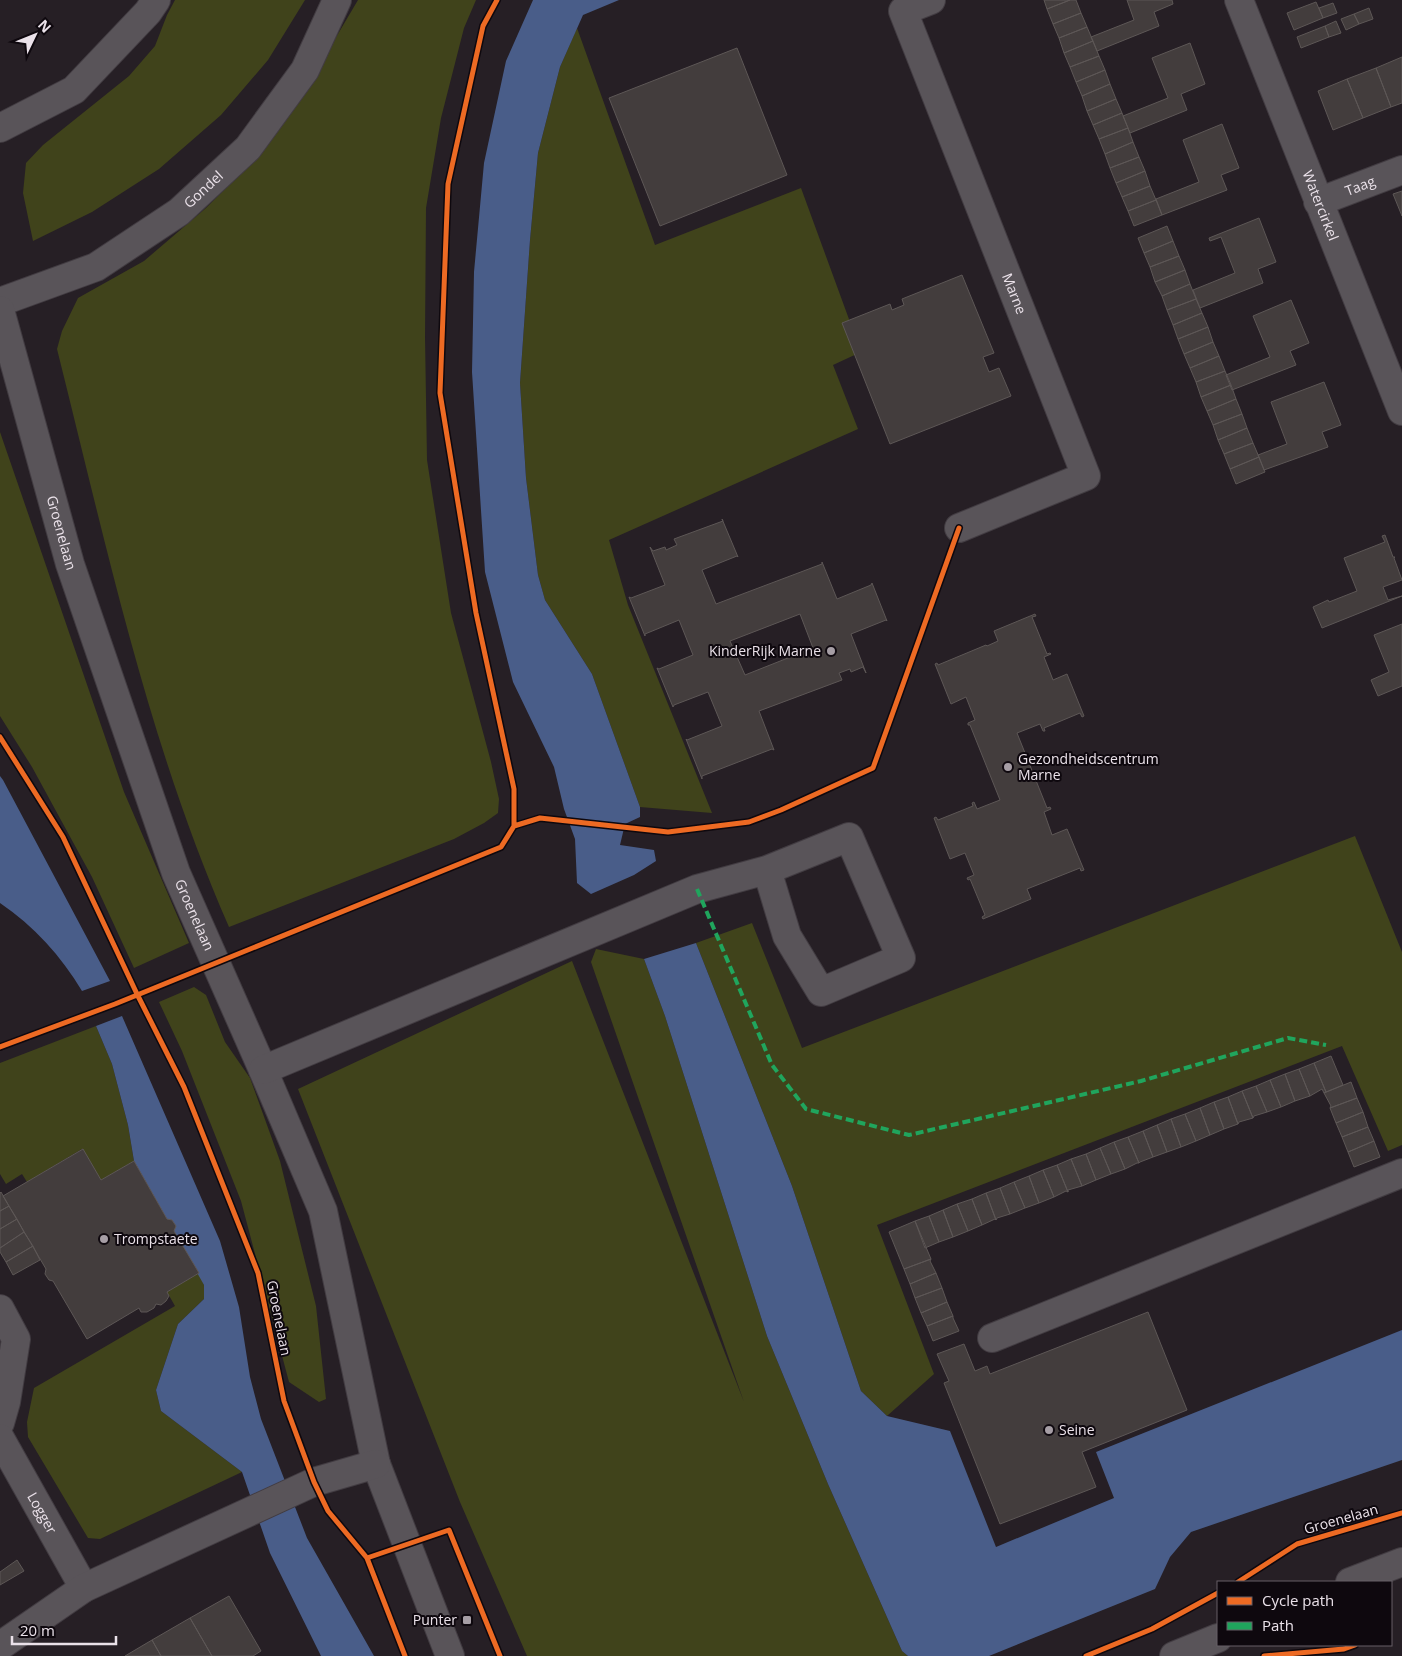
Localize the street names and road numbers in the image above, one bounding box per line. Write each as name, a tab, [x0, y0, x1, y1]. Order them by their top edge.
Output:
street label: Gondel	[179, 166, 227, 212]
street label: Watercirkel	[1298, 167, 1343, 243]
street label: Taag	[1342, 171, 1378, 200]
street label: Marne	[998, 270, 1031, 317]
street label: Groenelaan	[43, 493, 81, 572]
street label: Groenelaan	[171, 876, 219, 954]
street label: Groenelaan	[263, 1279, 296, 1357]
street label: Logger	[23, 1489, 62, 1537]
street label: Groenelaan	[1302, 1499, 1380, 1538]

